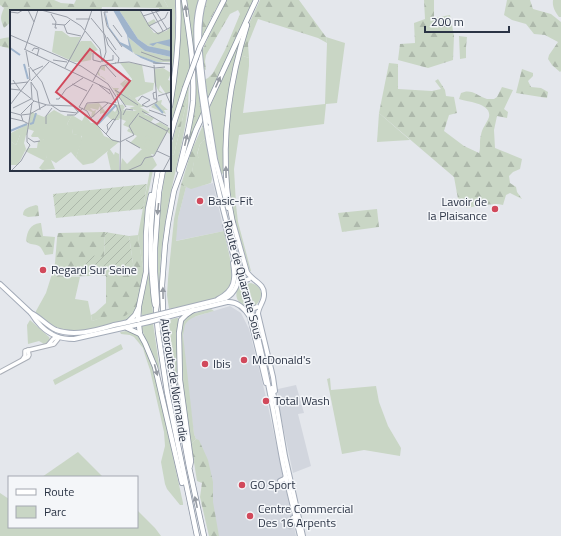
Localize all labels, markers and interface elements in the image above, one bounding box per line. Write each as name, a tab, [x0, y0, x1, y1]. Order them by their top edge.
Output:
one-way arrow	[183, 5, 189, 17]
scale bar	[425, 8, 509, 34]
inset map	[10, 10, 171, 171]
text: 200 m	[431, 12, 464, 31]
one-way arrow	[215, 77, 221, 88]
one-way arrow	[183, 133, 189, 146]
one-way arrow	[223, 165, 229, 178]
place label: Basic-Fit	[208, 191, 254, 210]
place label: Lavoir de la Plaisance	[428, 192, 487, 225]
marker: Basic-Fit	[195, 196, 205, 206]
one-way arrow	[155, 203, 161, 215]
marker: Lavoir de la Plaisance	[490, 204, 500, 214]
street label: Route de Quarante Sous	[218, 218, 269, 342]
place label: Regard Sur Seine	[51, 260, 137, 279]
marker: Regard Sur Seine	[38, 265, 48, 275]
one-way arrow	[159, 287, 166, 299]
street label: Autoroute de Normandie	[155, 317, 194, 443]
place label: McDonald's	[252, 350, 311, 369]
place label: Ibis	[213, 354, 231, 373]
marker: McDonald's	[239, 355, 249, 365]
marker: Ibis	[200, 359, 210, 369]
one-way arrow	[153, 364, 159, 376]
place label: Total Wash	[274, 391, 330, 410]
marker: Total Wash	[261, 396, 271, 406]
place label: GO Sport	[250, 475, 296, 494]
legend	[8, 476, 138, 528]
marker: GO Sport	[237, 480, 247, 490]
text: Route	[44, 482, 74, 501]
one-way arrow	[193, 496, 199, 508]
place label: Centre Commercial Des 16 Arpents	[258, 499, 353, 532]
text: Parc	[44, 502, 66, 521]
marker: Centre Commercial Des 16 Arpents	[245, 511, 255, 521]

